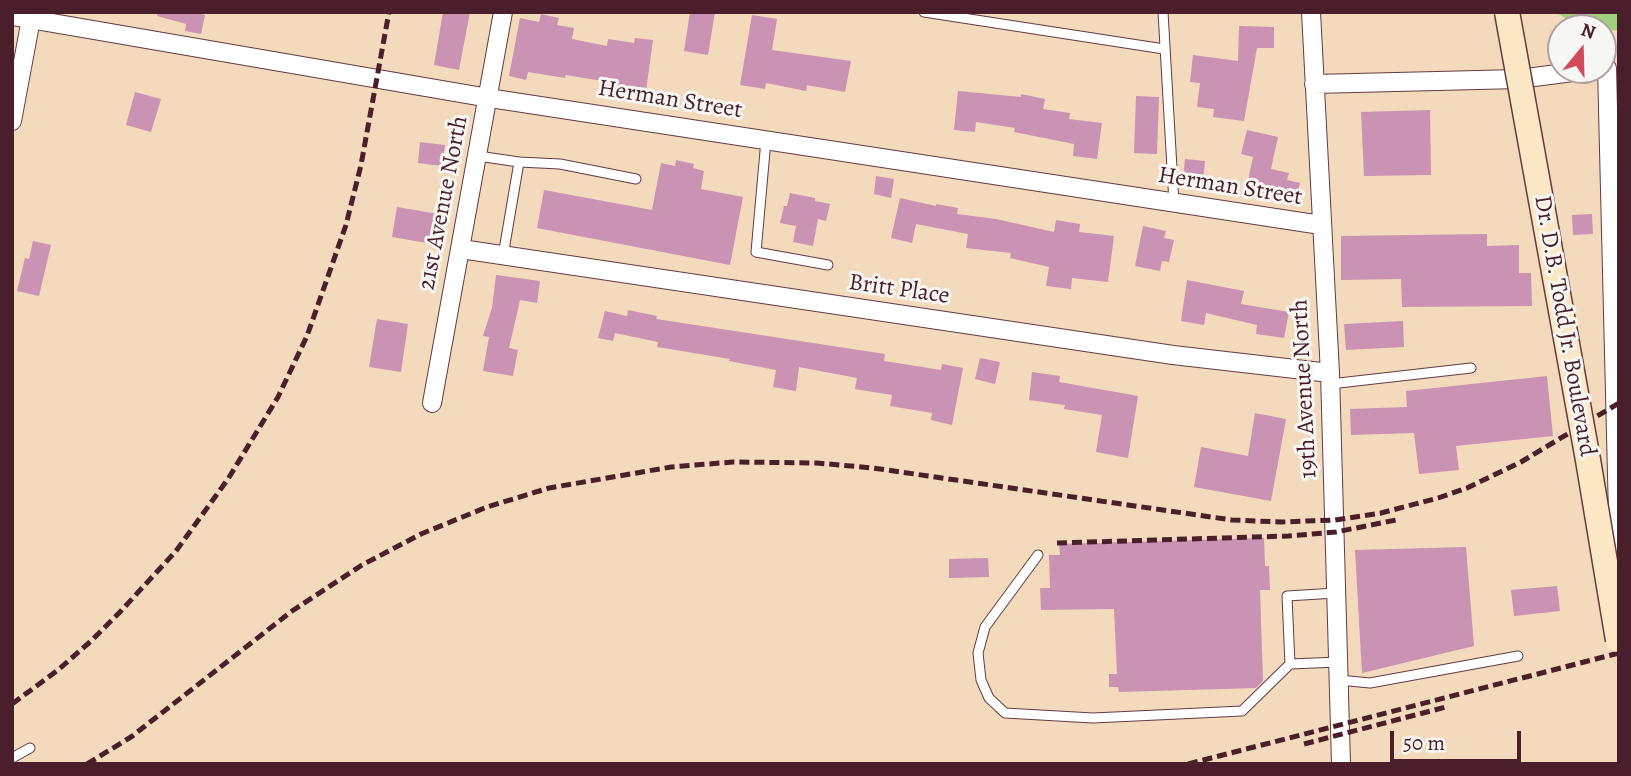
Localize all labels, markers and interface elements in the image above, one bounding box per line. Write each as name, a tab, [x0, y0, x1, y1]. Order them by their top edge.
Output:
north arrow	[1547, 14, 1617, 84]
text: N	[1577, 16, 1599, 46]
street label: Herman Street	[596, 74, 744, 126]
street label: 21st Avenue North	[413, 113, 475, 293]
street label: Herman Street	[1156, 161, 1304, 213]
street label: Dr. D.B. Todd Jr. Boulevard	[1527, 193, 1601, 459]
street label: Britt Place	[847, 269, 951, 311]
street label: 19th Avenue North	[1286, 299, 1324, 479]
scale bar	[1393, 716, 1524, 760]
text: 50 m	[1403, 729, 1445, 757]

